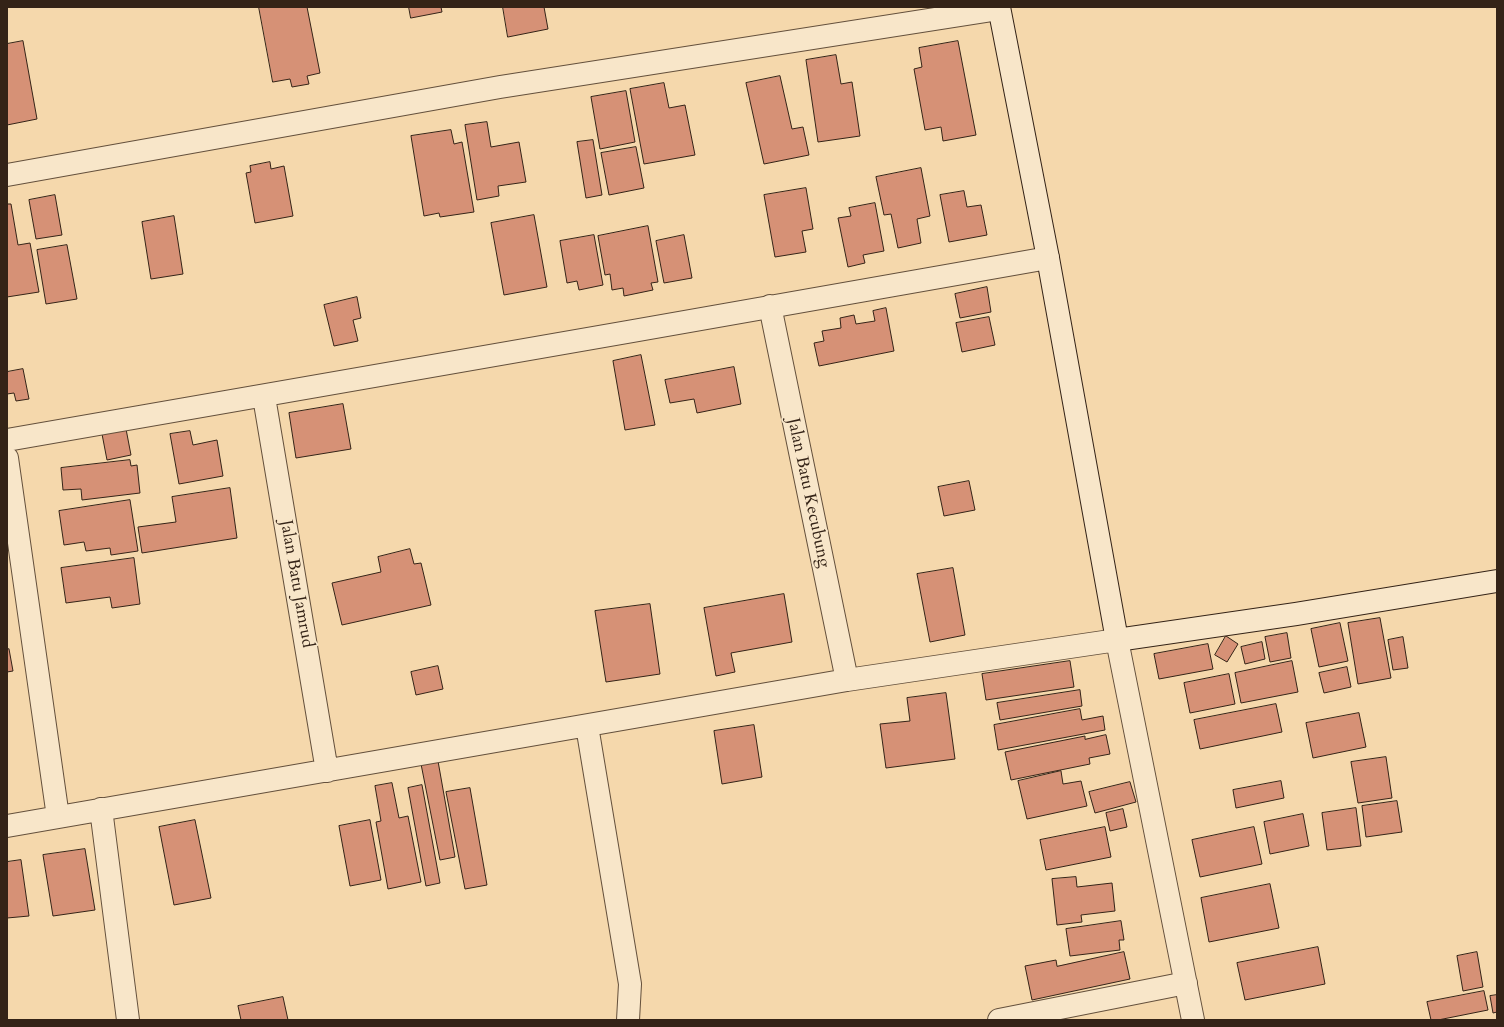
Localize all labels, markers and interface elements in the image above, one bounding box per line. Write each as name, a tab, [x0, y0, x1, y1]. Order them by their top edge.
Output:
street label: Jalan Batu Kecubung	[782, 416, 834, 570]
street label: Jalan Batu Jamrud	[275, 519, 317, 649]

